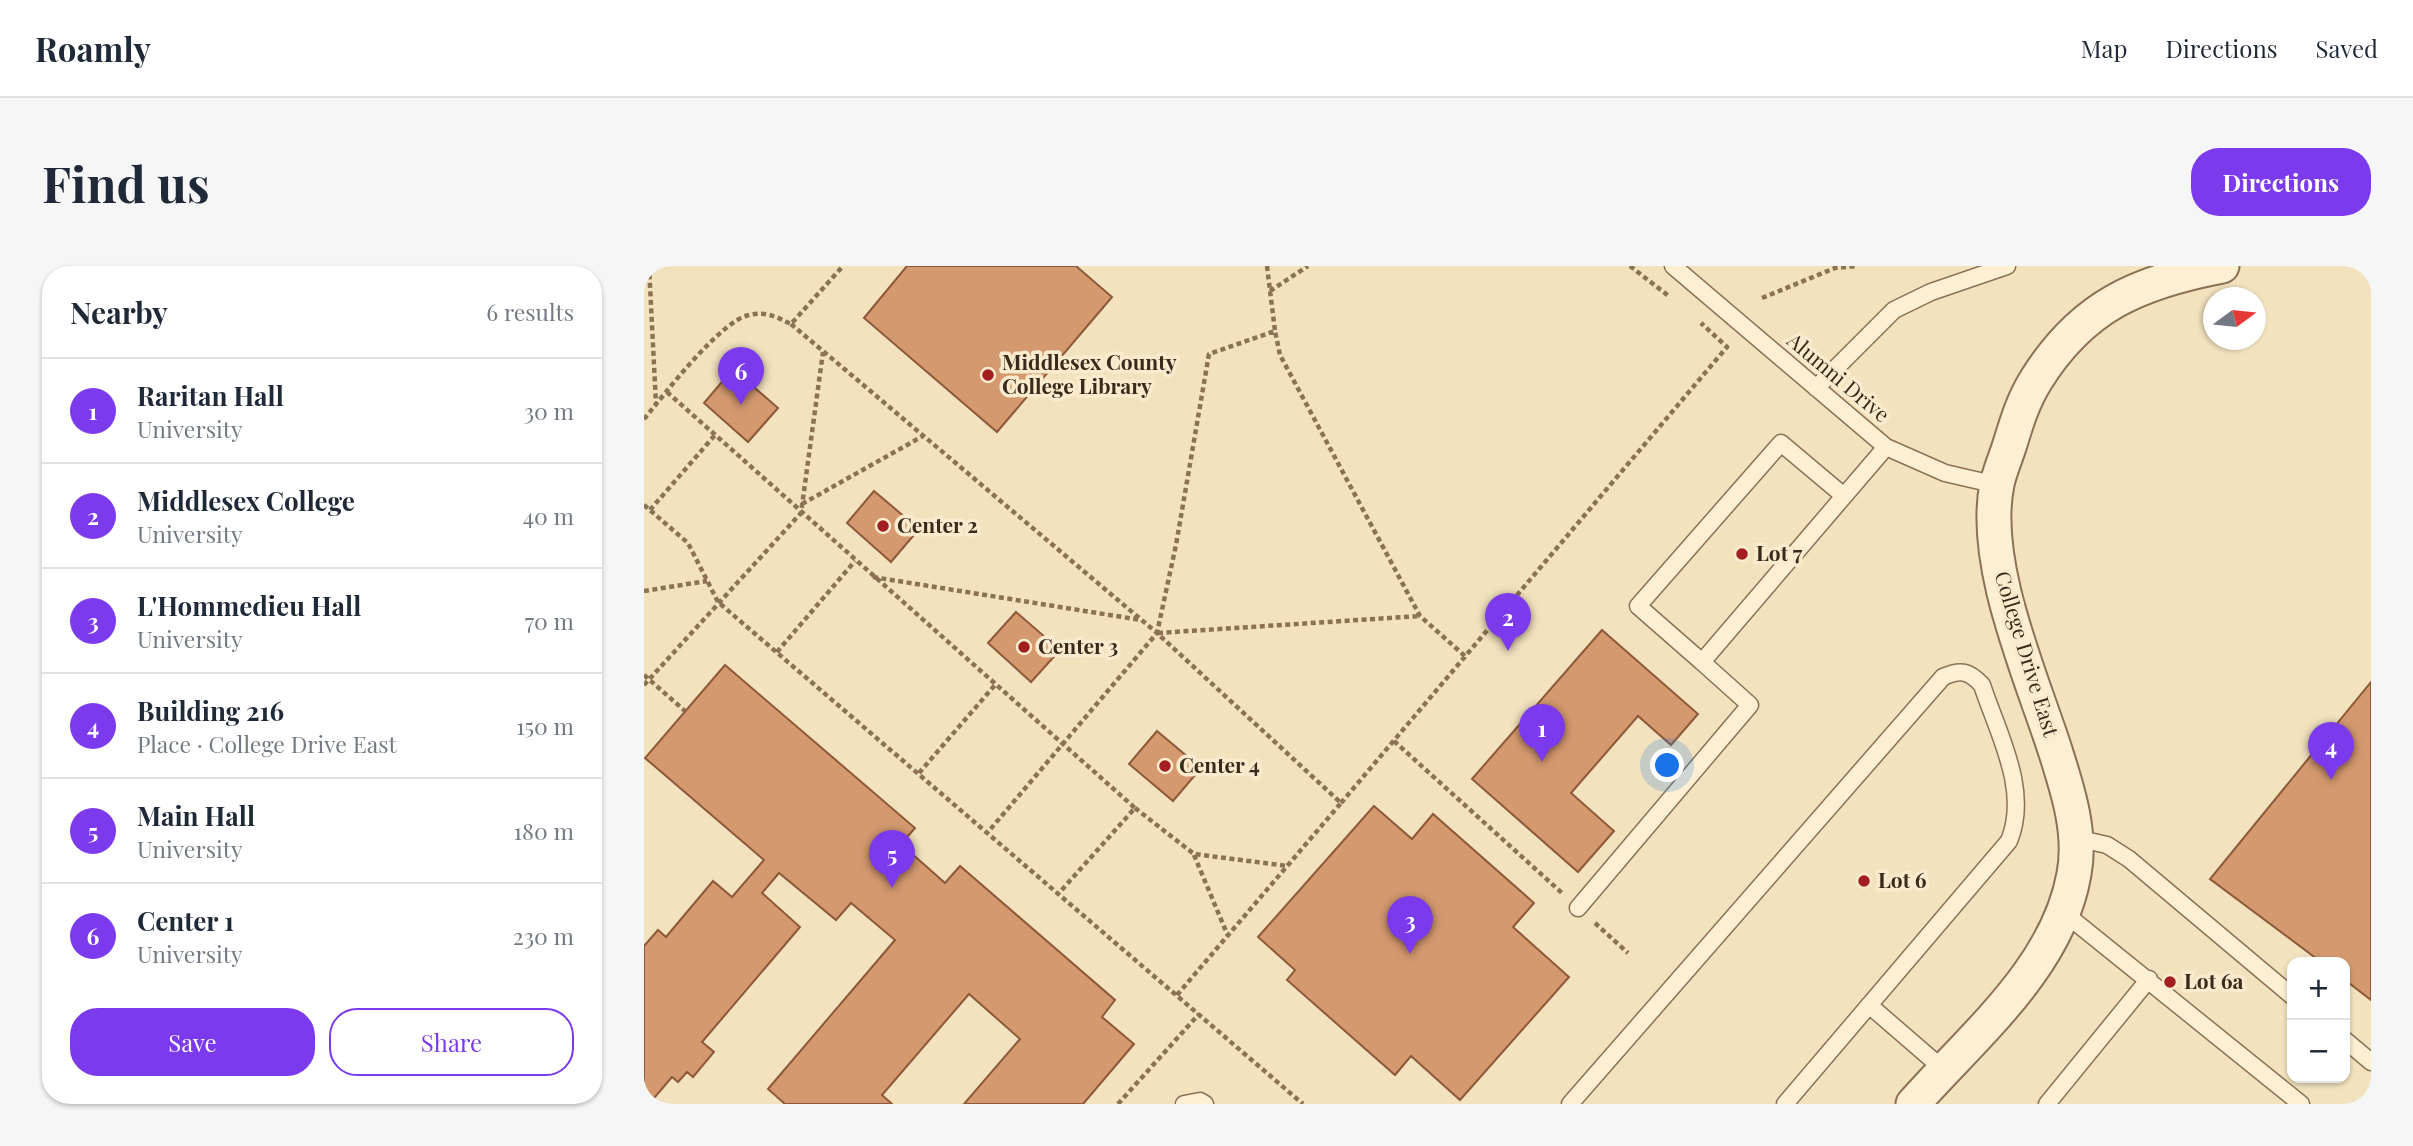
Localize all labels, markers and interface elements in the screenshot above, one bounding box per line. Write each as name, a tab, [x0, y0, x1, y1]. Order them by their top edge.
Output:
text: Roamly	[35, 26, 151, 70]
text: Map	[2081, 32, 2127, 64]
text: Directions	[2165, 32, 2278, 64]
text: Saved	[2316, 32, 2378, 64]
button: Directions	[2191, 148, 2371, 216]
text: Find us	[42, 150, 210, 215]
north arrow	[2203, 287, 2266, 350]
text: Nearby	[70, 292, 168, 332]
text: 6 results	[486, 296, 574, 327]
street label: Alumni Drive	[1781, 325, 1896, 427]
pin: 6	[718, 347, 764, 405]
place label: Middlesex County College Library	[1002, 347, 1177, 399]
marker: Middlesex County College Library	[980, 367, 996, 383]
text: Raritan Hall	[137, 378, 284, 413]
text: 1	[89, 395, 97, 426]
text: 30 m	[524, 395, 574, 426]
text: University	[137, 413, 242, 444]
text: Middlesex College	[137, 483, 355, 518]
text: 2	[87, 500, 99, 531]
text: 40 m	[523, 500, 574, 531]
place label: Center 2	[897, 510, 978, 538]
text: University	[137, 518, 242, 549]
marker: Center 2	[875, 518, 891, 534]
place label: Lot 7	[1756, 538, 1803, 566]
marker: Lot 7	[1734, 546, 1750, 562]
street label: College Drive East	[1989, 567, 2067, 740]
text: L'Hommedieu Hall	[137, 588, 361, 623]
pin: 2	[1485, 593, 1531, 651]
text: 3	[87, 605, 99, 636]
text: 70 m	[525, 605, 574, 636]
text: University	[137, 623, 242, 654]
place label: Center 3	[1038, 631, 1118, 659]
marker: Center 3	[1016, 639, 1032, 655]
text: Building 216	[137, 693, 284, 728]
pin: 1	[1519, 704, 1565, 762]
text: 4	[87, 710, 99, 741]
text: 150 m	[516, 710, 574, 741]
pin: 4	[2308, 722, 2354, 780]
text: Place · College Drive East	[137, 728, 397, 759]
your location	[1650, 748, 1684, 782]
place label: Center 4	[1179, 750, 1260, 778]
marker: Center 4	[1157, 758, 1173, 774]
text: Main Hall	[137, 798, 255, 833]
text: 5	[88, 815, 98, 846]
text: 180 m	[514, 815, 574, 846]
pin: 5	[869, 830, 915, 888]
text: University	[137, 833, 242, 864]
place label: Lot 6	[1878, 865, 1927, 893]
marker: Lot 6	[1856, 873, 1872, 889]
pin: 3	[1387, 896, 1433, 954]
text: Center 1	[137, 903, 234, 938]
text: 6	[87, 920, 99, 951]
text: 230 m	[513, 920, 574, 951]
text: University	[137, 938, 242, 969]
map controls	[2287, 957, 2350, 1083]
button: +	[2287, 957, 2350, 1020]
place label: Lot 6a	[2184, 966, 2244, 994]
marker: Lot 6a	[2162, 974, 2178, 990]
button: Save	[70, 1008, 315, 1076]
button: Share	[329, 1008, 574, 1076]
button: −	[2287, 1020, 2350, 1083]

